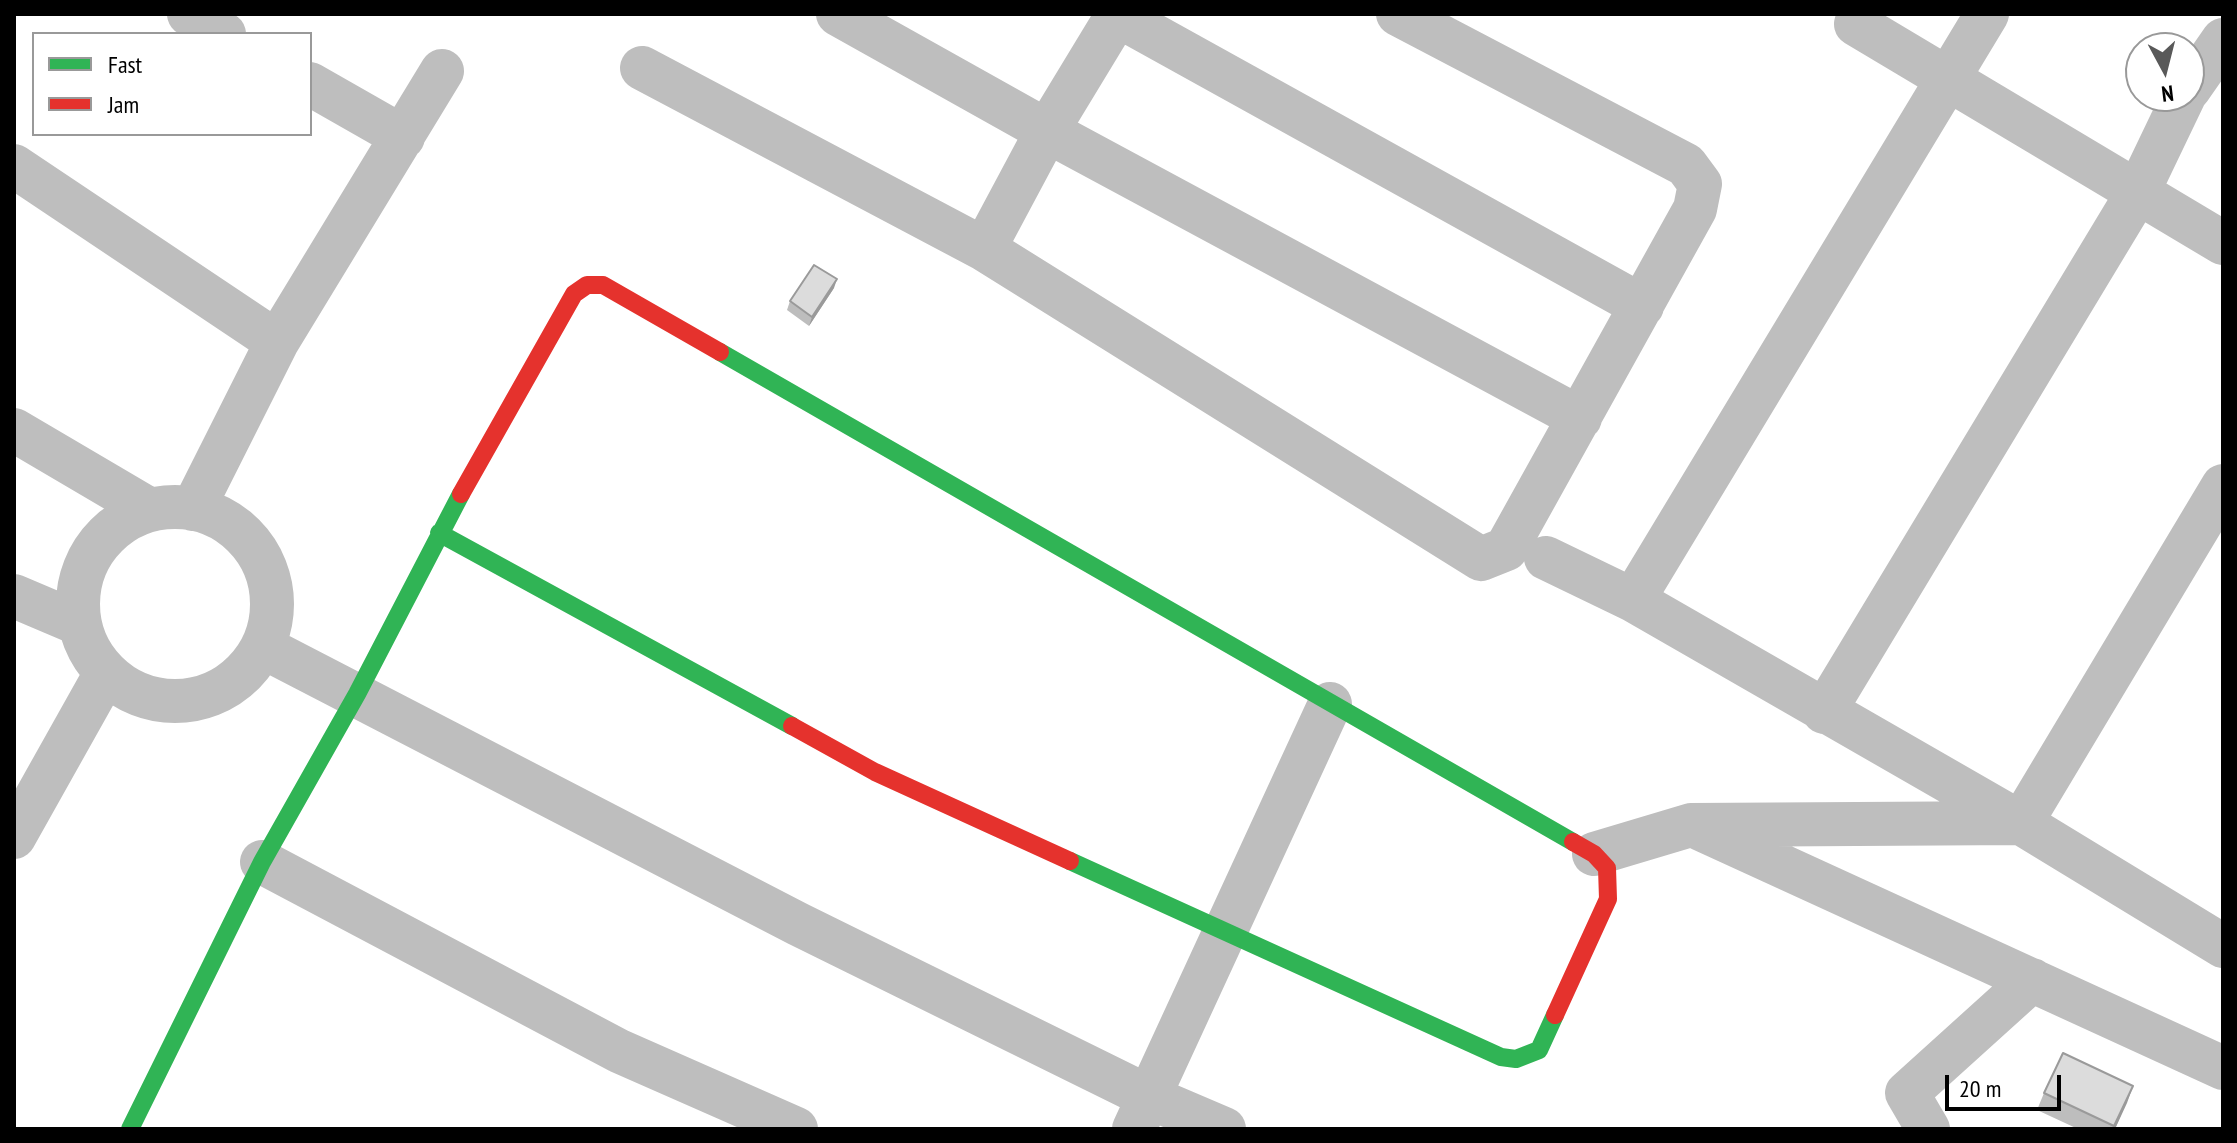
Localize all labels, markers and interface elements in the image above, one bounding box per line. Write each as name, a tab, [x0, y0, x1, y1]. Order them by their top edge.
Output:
legend	[32, 32, 312, 136]
north arrow	[2125, 32, 2205, 112]
text: Fast	[108, 49, 142, 80]
text: N	[2160, 79, 2175, 108]
text: Jam	[108, 89, 139, 120]
scale bar	[1949, 1059, 2065, 1109]
text: 20 m	[1959, 1073, 2001, 1104]

